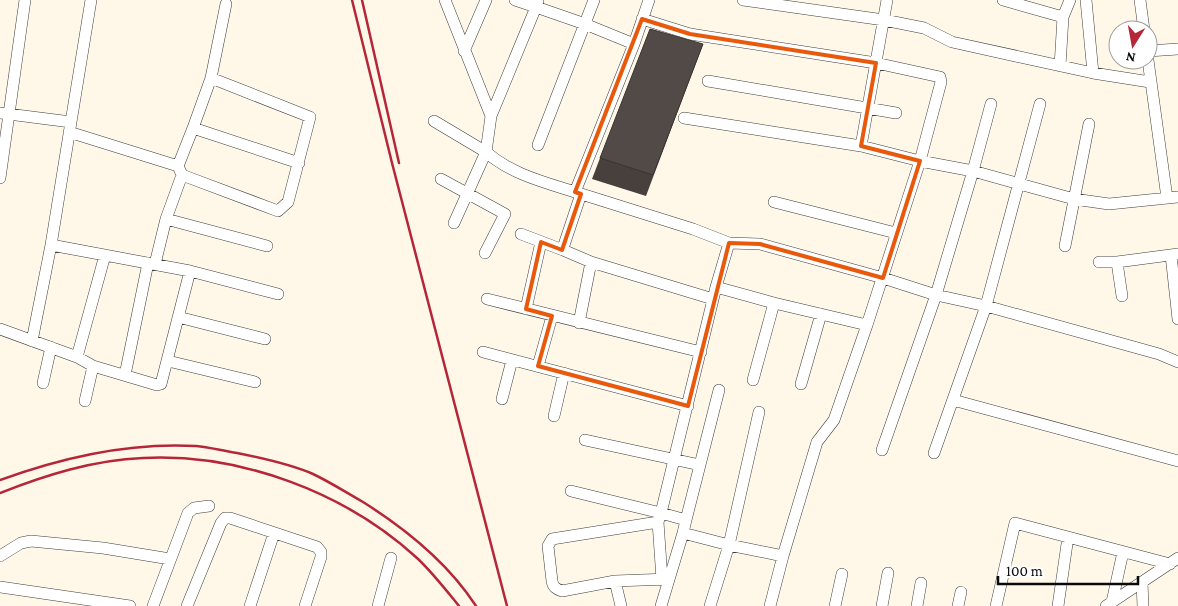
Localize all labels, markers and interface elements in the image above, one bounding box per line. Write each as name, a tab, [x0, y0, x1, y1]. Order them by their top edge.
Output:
north arrow	[1108, 20, 1158, 70]
text: N	[1124, 49, 1137, 67]
scale bar	[998, 554, 1138, 586]
text: 100 m	[1006, 563, 1043, 579]

